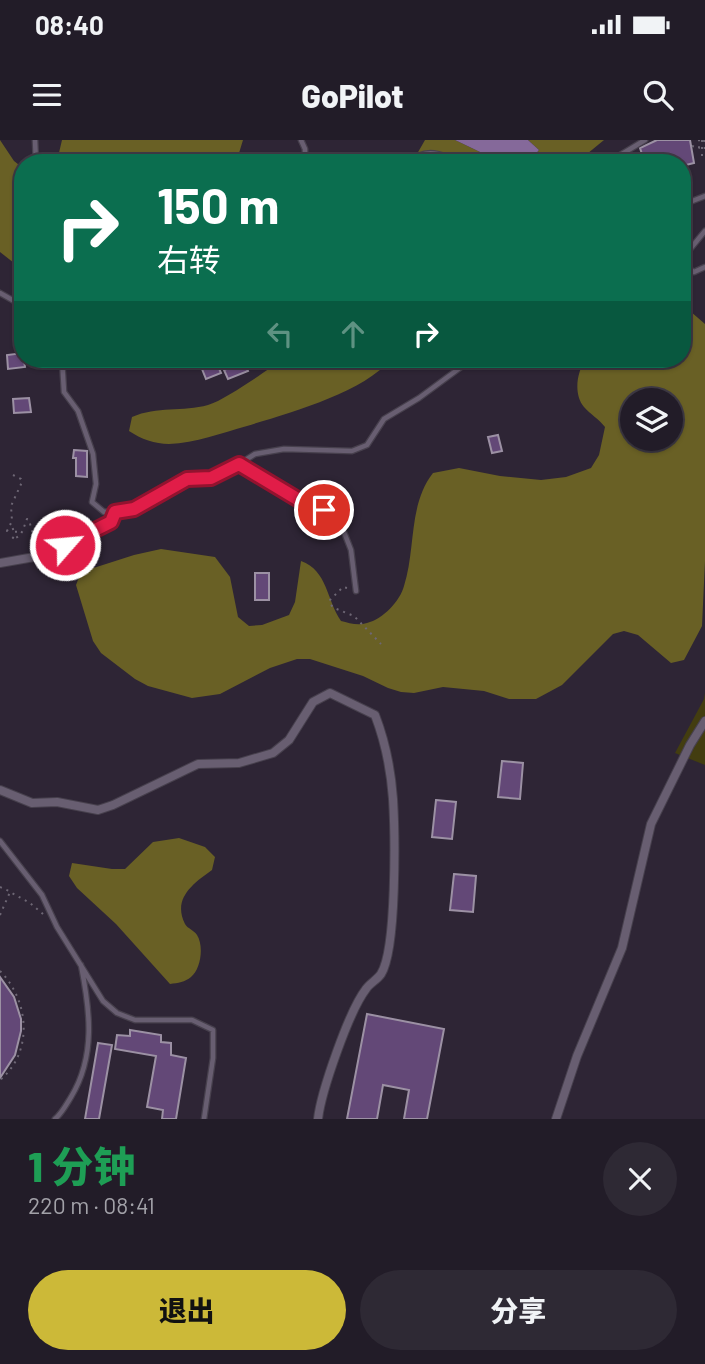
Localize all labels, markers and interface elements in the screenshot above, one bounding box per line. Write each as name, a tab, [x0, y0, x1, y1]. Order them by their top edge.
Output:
text: 08:40	[35, 9, 104, 40]
icon: menu	[28, 76, 66, 114]
text: GoPilot	[301, 76, 404, 114]
icon: search	[639, 76, 677, 114]
text: 150 m	[157, 175, 279, 234]
icon: right	[42, 182, 133, 273]
text: 右转	[157, 240, 221, 278]
icon: left	[261, 315, 299, 353]
icon: ahead	[334, 315, 372, 353]
icon: right	[407, 315, 445, 353]
map controls	[620, 388, 683, 451]
button: layers	[620, 388, 683, 451]
pin	[294, 480, 354, 540]
icon: arrive	[305, 491, 343, 529]
position arrow	[28, 508, 102, 582]
text: 1 分钟	[28, 1140, 135, 1190]
button: close	[603, 1142, 677, 1216]
text: 220 m · 08:41	[28, 1191, 155, 1219]
button: 退出	[28, 1270, 346, 1350]
button: 分享	[360, 1270, 677, 1350]

